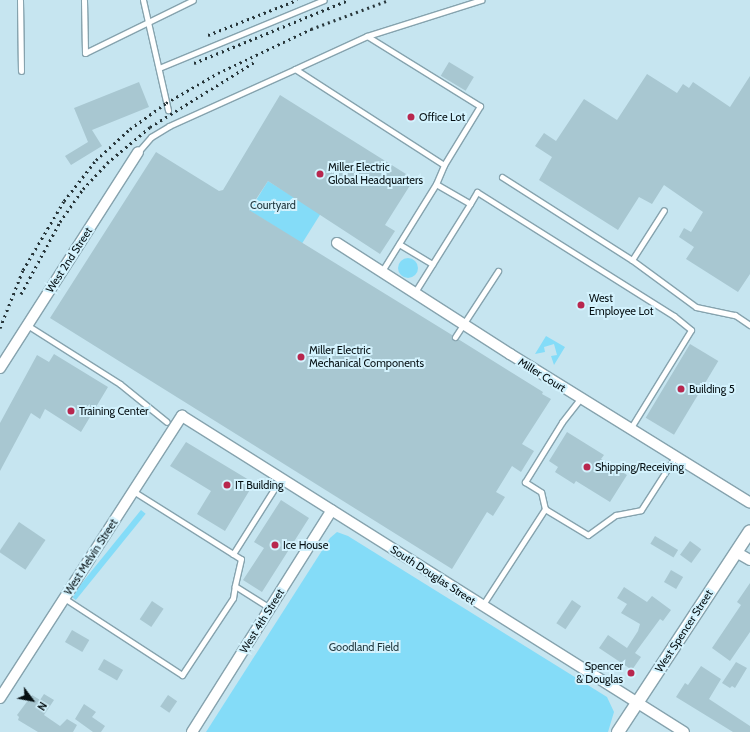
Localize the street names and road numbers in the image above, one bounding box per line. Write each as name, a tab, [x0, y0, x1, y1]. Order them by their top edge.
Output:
street label: West 2nd Street	[43, 225, 95, 295]
street label: Miller Court	[516, 355, 568, 395]
street label: West Melvin Street	[62, 517, 120, 597]
street label: South Douglas Street	[388, 543, 478, 607]
street label: West 4th Street	[237, 586, 287, 656]
street label: West Spencer Street	[652, 587, 716, 675]

